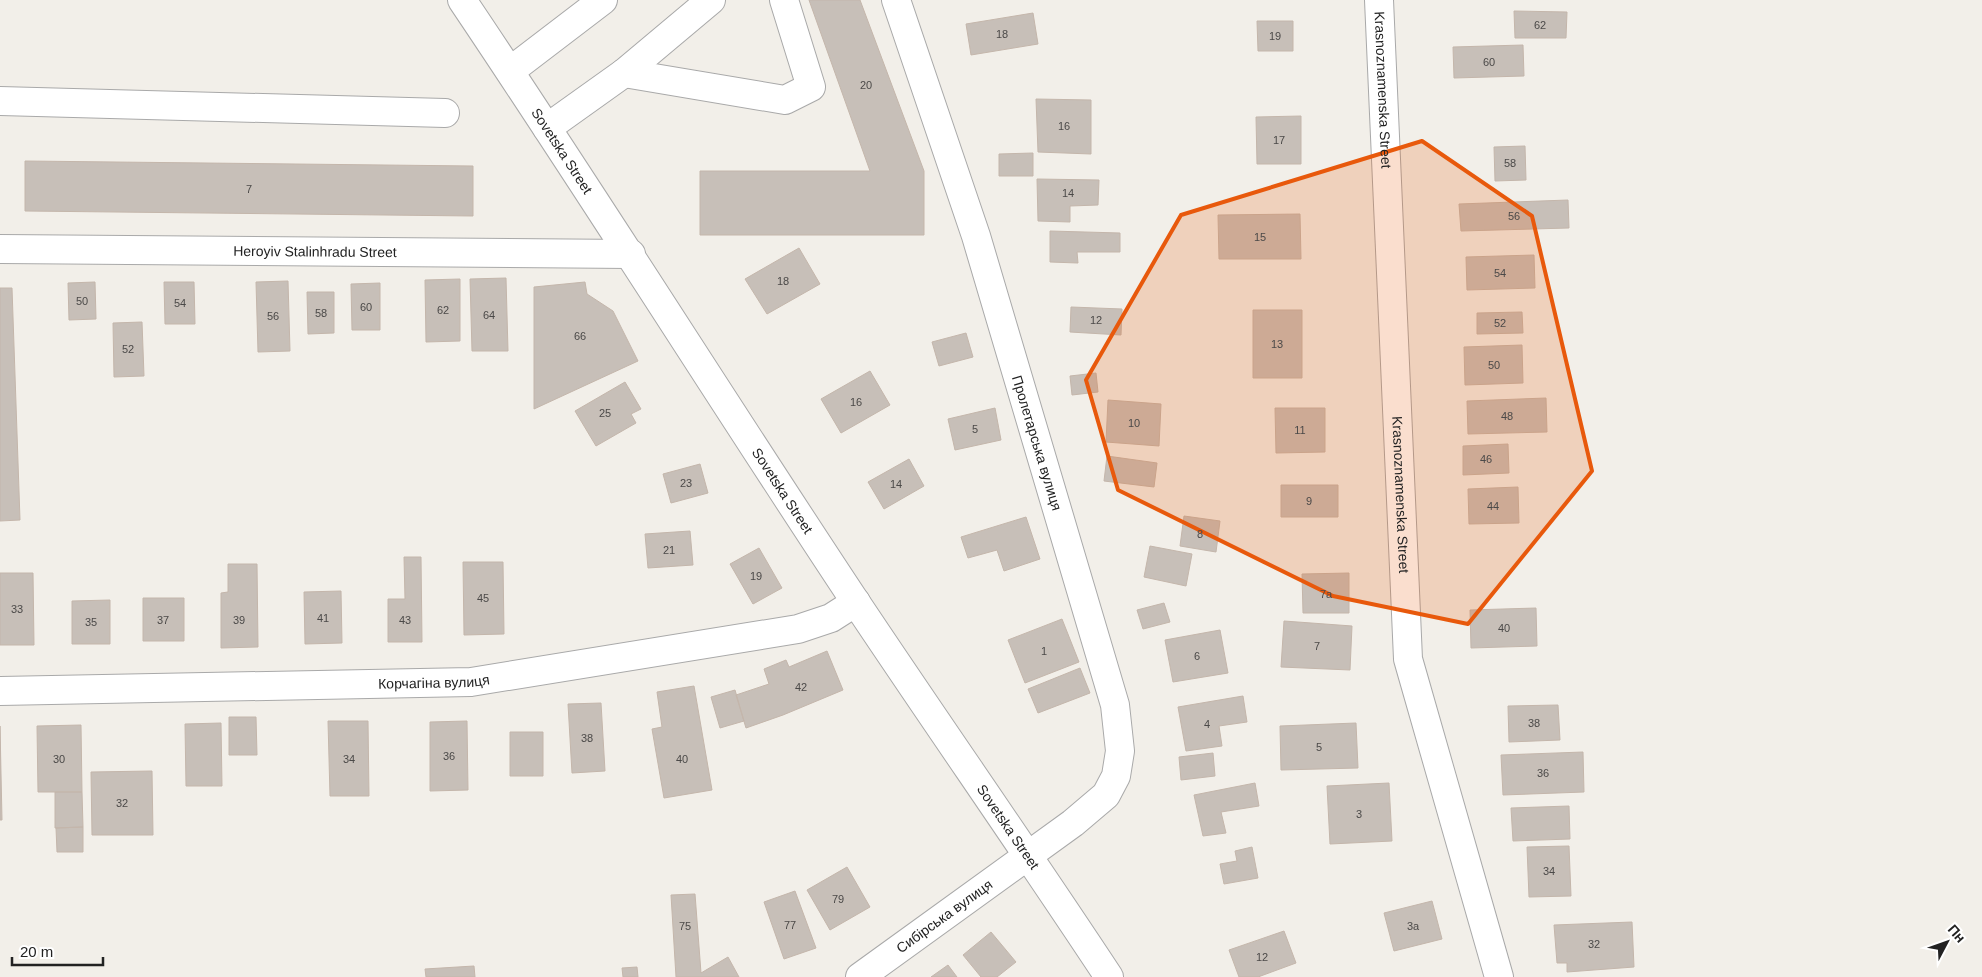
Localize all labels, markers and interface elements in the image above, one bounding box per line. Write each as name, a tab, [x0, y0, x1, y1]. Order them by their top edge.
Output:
street label: Krasnoznamenska Street	[1372, 11, 1394, 169]
house number: 62	[1534, 19, 1546, 31]
house number: 18	[996, 28, 1008, 40]
house number: 19	[1269, 30, 1281, 42]
house number: 60	[1483, 56, 1495, 68]
house number: 20	[860, 79, 872, 91]
street label: Sovetska Street	[528, 105, 596, 197]
house number: 16	[1058, 120, 1070, 132]
house number: 17	[1273, 134, 1285, 146]
house number: 58	[1504, 157, 1516, 169]
house number: 7	[246, 183, 252, 195]
house number: 14	[1062, 187, 1074, 199]
house number: 56	[1508, 210, 1520, 222]
house number: 15	[1254, 231, 1266, 243]
street label: Heroyiv Stalinhradu Street	[233, 243, 397, 260]
house number: 54	[1494, 267, 1506, 279]
house number: 18	[777, 275, 789, 287]
house number: 50	[76, 295, 88, 307]
house number: 54	[174, 297, 186, 309]
house number: 60	[360, 301, 372, 313]
house number: 62	[437, 304, 449, 316]
house number: 58	[315, 307, 327, 319]
house number: 64	[483, 309, 495, 321]
house number: 56	[267, 310, 279, 322]
house number: 12	[1090, 314, 1102, 326]
house number: 52	[1494, 317, 1506, 329]
house number: 66	[574, 330, 586, 342]
house number: 13	[1271, 338, 1283, 350]
house number: 52	[122, 343, 134, 355]
house number: 50	[1488, 359, 1500, 371]
street label: Пролетарська вулиця	[1009, 373, 1065, 513]
house number: 16	[850, 396, 862, 408]
house number: 25	[599, 407, 611, 419]
house number: 48	[1501, 410, 1513, 422]
street label: Krasnoznamenska Street	[1389, 416, 1412, 574]
house number: 10	[1128, 417, 1140, 429]
house number: 5	[972, 423, 978, 435]
house number: 11	[1294, 424, 1306, 436]
street label: Sovetska Street	[749, 445, 816, 537]
house number: 46	[1480, 453, 1492, 465]
house number: 23	[680, 477, 692, 489]
house number: 14	[890, 478, 902, 490]
house number: 9	[1306, 495, 1312, 507]
house number: 44	[1487, 500, 1499, 512]
house number: 8	[1197, 528, 1203, 540]
house number: 21	[663, 544, 675, 556]
house number: 19	[750, 570, 762, 582]
house number: 7а	[1320, 588, 1333, 600]
house number: 45	[477, 592, 489, 604]
house number: 33	[11, 603, 23, 615]
house number: 41	[317, 612, 329, 624]
house number: 37	[157, 614, 169, 626]
house number: 39	[233, 614, 245, 626]
house number: 43	[399, 614, 411, 626]
house number: 35	[85, 616, 97, 628]
house number: 40	[1498, 622, 1510, 634]
house number: 7	[1314, 640, 1320, 652]
house number: 1	[1041, 645, 1047, 657]
house number: 6	[1194, 650, 1200, 662]
street label: Корчагіна вулиця	[378, 671, 491, 692]
house number: 42	[795, 681, 807, 693]
house number: 38	[1528, 717, 1540, 729]
house number: 4	[1204, 718, 1210, 730]
house number: 38	[581, 732, 593, 744]
house number: 5	[1316, 741, 1322, 753]
house number: 36	[443, 750, 455, 762]
house number: 30	[53, 753, 65, 765]
house number: 34	[343, 753, 355, 765]
house number: 40	[676, 753, 688, 765]
house number: 36	[1537, 767, 1549, 779]
street label: Sovetska Street	[974, 781, 1043, 872]
house number: 32	[116, 797, 128, 809]
house number: 3	[1356, 808, 1362, 820]
house number: 34	[1543, 865, 1555, 877]
street label: Сибірська вулиця	[893, 876, 995, 956]
house number: 79	[832, 893, 844, 905]
north arrow	[1922, 917, 1972, 967]
house number: 77	[784, 919, 796, 931]
house number: 75	[679, 920, 691, 932]
house number: 3а	[1407, 920, 1420, 932]
text: Пн	[1945, 921, 1969, 946]
scale bar	[12, 934, 104, 966]
house number: 32	[1588, 938, 1600, 950]
text: 20 m	[20, 943, 53, 960]
house number: 12	[1256, 951, 1268, 963]

